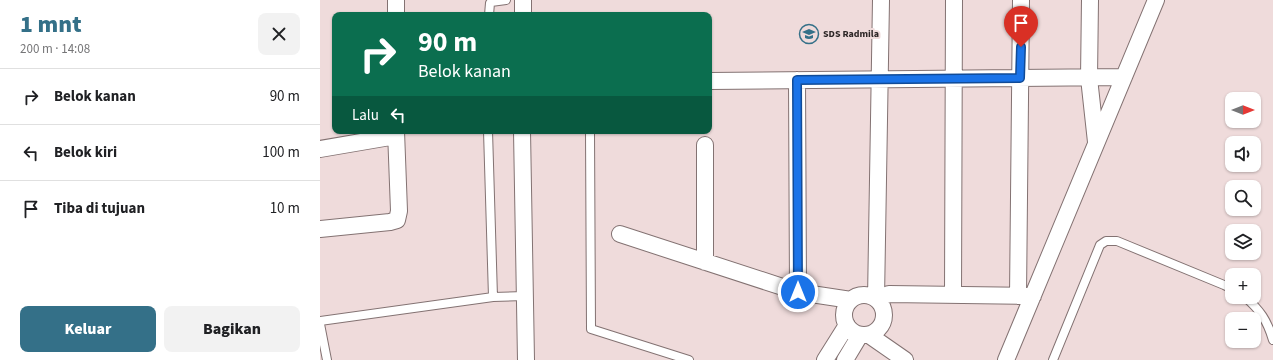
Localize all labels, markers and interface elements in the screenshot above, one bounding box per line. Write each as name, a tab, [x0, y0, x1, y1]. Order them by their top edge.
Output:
pin	[1004, 6, 1038, 47]
text: 1 mnt	[20, 7, 82, 42]
icon: arrive	[1010, 12, 1032, 34]
button: close	[258, 13, 300, 55]
text: 90 m	[418, 22, 477, 62]
school or university icon: SDS Radmila	[798, 23, 820, 45]
place label: SDS Radmila	[823, 27, 879, 41]
icon: right	[352, 28, 404, 80]
text: 200 m · 14:08	[20, 40, 90, 58]
text: Belok kanan	[418, 59, 511, 84]
icon: right	[20, 86, 42, 108]
text: Belok kanan	[54, 86, 136, 107]
text: 90 m	[270, 86, 300, 107]
north arrow	[1225, 92, 1261, 128]
map controls	[1225, 92, 1261, 348]
icon: left	[387, 104, 409, 126]
text: Lalu	[352, 105, 379, 126]
button: sound	[1225, 136, 1261, 172]
icon: left	[20, 142, 42, 164]
text: Belok kiri	[54, 142, 117, 163]
text: 100 m	[262, 142, 300, 163]
button: search	[1225, 180, 1261, 216]
icon: arrive	[20, 198, 42, 220]
text: Tiba di tujuan	[54, 198, 145, 219]
text: 10 m	[270, 198, 300, 219]
button: layers	[1225, 224, 1261, 260]
button: +	[1225, 268, 1261, 304]
position arrow	[777, 271, 819, 313]
button: Keluar	[20, 306, 156, 352]
button: Bagikan	[164, 306, 300, 352]
button: −	[1225, 312, 1261, 348]

